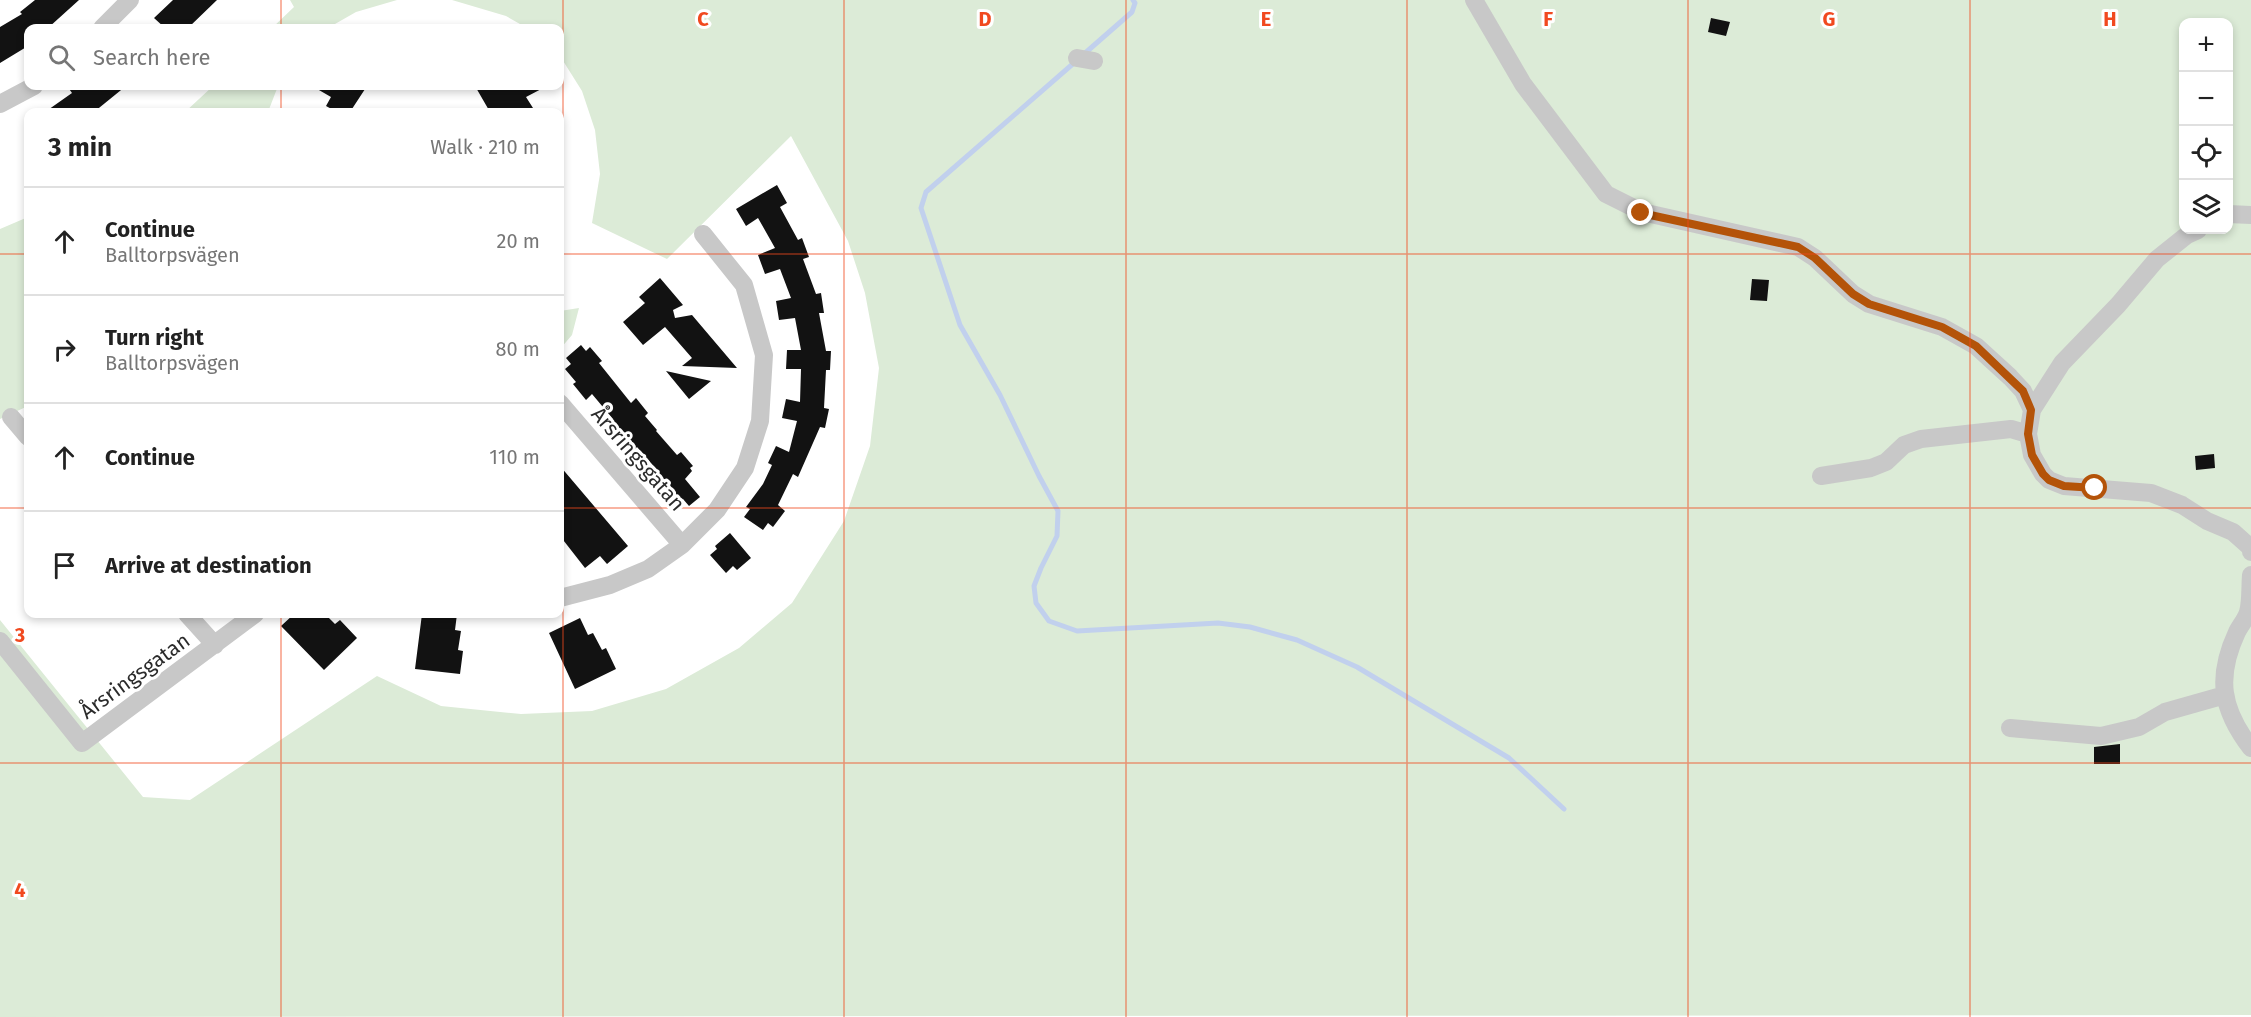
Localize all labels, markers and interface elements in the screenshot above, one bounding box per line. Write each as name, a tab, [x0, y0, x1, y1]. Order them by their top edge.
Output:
text: C	[697, 7, 709, 31]
text: D	[978, 7, 992, 31]
text: E	[1261, 7, 1271, 31]
text: F	[1543, 7, 1553, 31]
text: G	[1823, 7, 1835, 31]
text: H	[2103, 7, 2117, 31]
map controls	[2179, 18, 2233, 234]
button: +	[2179, 18, 2233, 72]
search box	[24, 24, 564, 90]
icon: search	[45, 41, 78, 74]
text: Search here	[93, 44, 211, 71]
button: −	[2179, 72, 2233, 126]
button: locate	[2179, 126, 2233, 180]
text: 3 min	[48, 132, 112, 163]
text: Walk · 210 m	[430, 135, 540, 159]
button: layers	[2179, 180, 2233, 234]
route end	[1627, 199, 1653, 225]
text: Continue	[105, 216, 195, 243]
icon: ahead	[48, 225, 81, 258]
text: 20 m	[497, 229, 540, 253]
text: Balltorpsvägen	[105, 243, 240, 267]
text: Turn right	[105, 324, 204, 351]
icon: right	[48, 333, 81, 366]
text: 80 m	[495, 337, 540, 361]
text: Balltorpsvägen	[105, 351, 240, 375]
street label: Årsringsgatan	[586, 402, 690, 516]
icon: ahead	[48, 441, 81, 474]
text: Continue	[105, 444, 195, 471]
text: 110 m	[489, 445, 540, 469]
route start	[2081, 474, 2107, 500]
icon: arrive	[48, 549, 81, 582]
text: Arrive at destination	[105, 552, 312, 579]
text: 3	[14, 623, 25, 647]
street label: Årsringsgatan	[75, 627, 195, 725]
text: 4	[14, 878, 26, 902]

